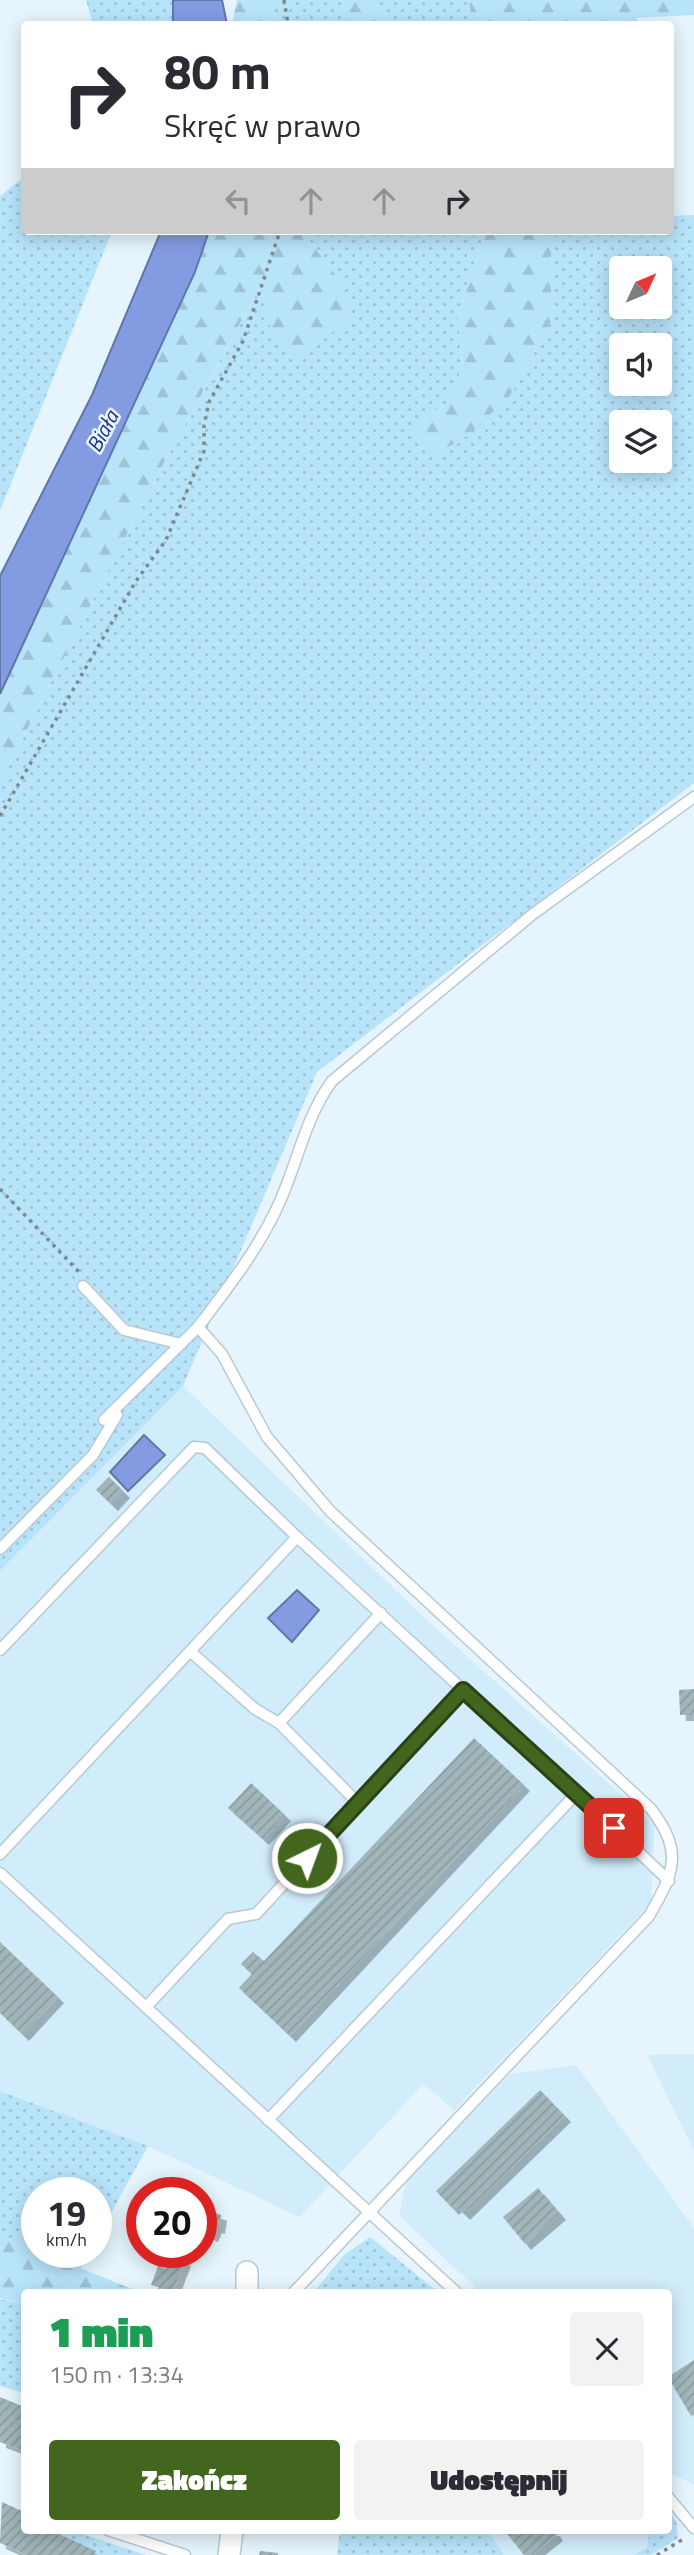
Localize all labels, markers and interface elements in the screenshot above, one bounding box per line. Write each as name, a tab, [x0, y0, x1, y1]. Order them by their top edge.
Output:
text: 80 m	[164, 33, 271, 108]
icon: right	[49, 49, 140, 140]
text: Skręć w prawo	[164, 101, 361, 149]
icon: left	[219, 182, 257, 220]
icon: ahead	[292, 182, 330, 220]
icon: ahead	[365, 182, 403, 220]
icon: right	[438, 182, 476, 220]
north arrow	[609, 256, 672, 318]
map controls	[609, 256, 672, 473]
button: sound	[609, 333, 672, 396]
water label: Biała	[78, 403, 127, 458]
button: layers	[609, 410, 672, 473]
pin	[584, 1798, 644, 1858]
icon: arrive	[595, 1809, 633, 1847]
position arrow	[270, 1821, 344, 1895]
speed limit sign: 20	[126, 2177, 217, 2268]
text: 19	[47, 2186, 86, 2240]
text: km/h	[46, 2226, 87, 2253]
text: 1 min	[49, 2299, 153, 2363]
button: close	[570, 2312, 644, 2386]
text: 150 m · 13:34	[49, 2357, 184, 2392]
button: Zakończ	[49, 2440, 340, 2520]
button: Udostępnij	[354, 2440, 644, 2520]

